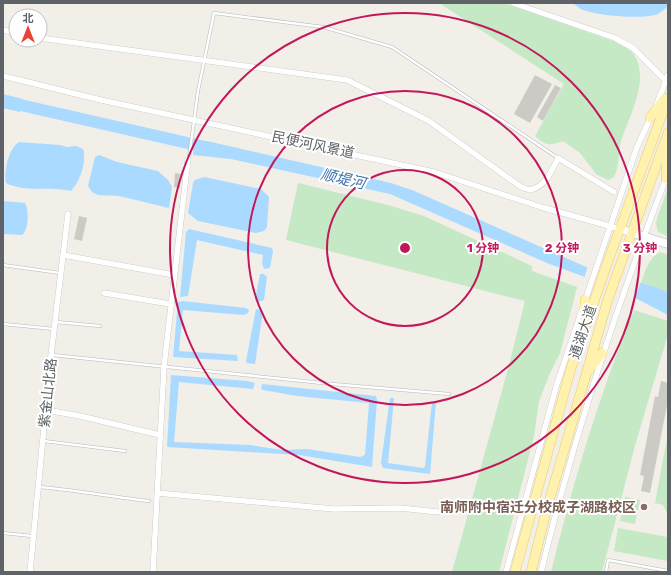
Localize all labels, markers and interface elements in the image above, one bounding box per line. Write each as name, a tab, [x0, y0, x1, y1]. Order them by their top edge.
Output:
north arrow	[8, 8, 48, 48]
text: 北	[23, 12, 34, 25]
street label: 民便河风景道	[270, 128, 356, 162]
water label: 顺堤河	[319, 165, 370, 194]
centre of rings	[398, 241, 412, 255]
text: 1 分钟	[467, 241, 499, 255]
text: 2 分钟	[545, 241, 579, 255]
text: 3 分钟	[623, 241, 657, 255]
street label: 通湖大道	[566, 303, 600, 361]
street label: 紫金山北路	[36, 357, 60, 429]
place label: 南师附中宿迁分校成子湖路校区	[440, 499, 636, 516]
marker: 南师附中宿迁分校成子湖路校区	[639, 502, 649, 512]

